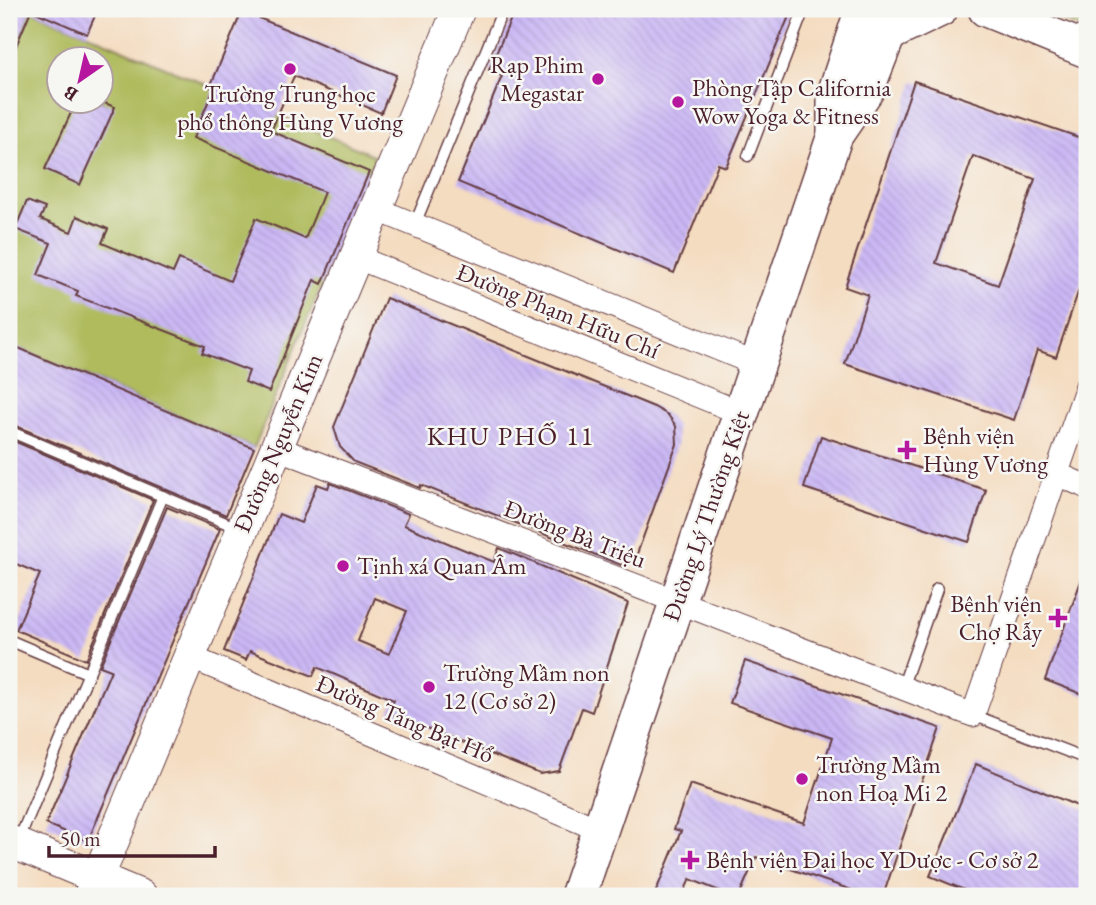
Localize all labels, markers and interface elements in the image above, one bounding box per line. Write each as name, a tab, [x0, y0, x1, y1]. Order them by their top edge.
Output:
north arrow	[46, 46, 116, 116]
place label: Rạp Phim Megastar	[490, 49, 584, 108]
marker: Trường Trung học phổ thông Hùng Vương	[282, 61, 298, 77]
marker: Rạp Phim Megastar	[590, 71, 606, 87]
place label: Phòng Tập California Wow Yoga & Fitness	[692, 72, 892, 131]
place label: Trường Trung học phổ thông Hùng Vương	[177, 78, 403, 137]
text: B	[59, 80, 83, 107]
marker: Phòng Tập California Wow Yoga & Fitness	[670, 94, 686, 110]
street label: Đường Phạm Hữu Chí	[452, 256, 664, 365]
street label: Đường Nguyễn Kim	[226, 348, 329, 537]
street label: Đường Lý Thường Kiệt	[655, 406, 756, 625]
district label: KHU PHỐ 11	[427, 419, 595, 453]
place label: Bệnh viện Hùng Vương	[923, 420, 1048, 479]
marker: Bệnh viện Hùng Vương	[897, 440, 917, 460]
street label: Đường Bà Triệu	[500, 492, 651, 575]
place label: Tịnh xá Quan Âm	[357, 550, 527, 581]
marker: Tịnh xá Quan Âm	[335, 558, 351, 574]
place label: Bệnh viện Chợ Rẫy	[950, 588, 1042, 647]
marker: Bệnh viện Chợ Rẫy	[1048, 608, 1068, 628]
place label: Trường Mầm non 12 (Cơ sở 2)	[443, 657, 610, 716]
street label: Đường Tăng Bạt Hổ	[312, 667, 499, 770]
marker: Trường Mầm non 12 (Cơ sở 2)	[421, 679, 437, 695]
place label: Trường Mầm non Hoạ Mi 2	[816, 749, 948, 808]
marker: Trường Mầm non Hoạ Mi 2	[794, 771, 810, 787]
scale bar	[49, 814, 215, 858]
text: 50 m	[60, 825, 101, 852]
place label: Bệnh viện Đại học Y Dược - Cơ sở 2	[706, 844, 1039, 875]
marker: Bệnh viện Đại học Y Dược - Cơ sở 2	[680, 850, 700, 870]

